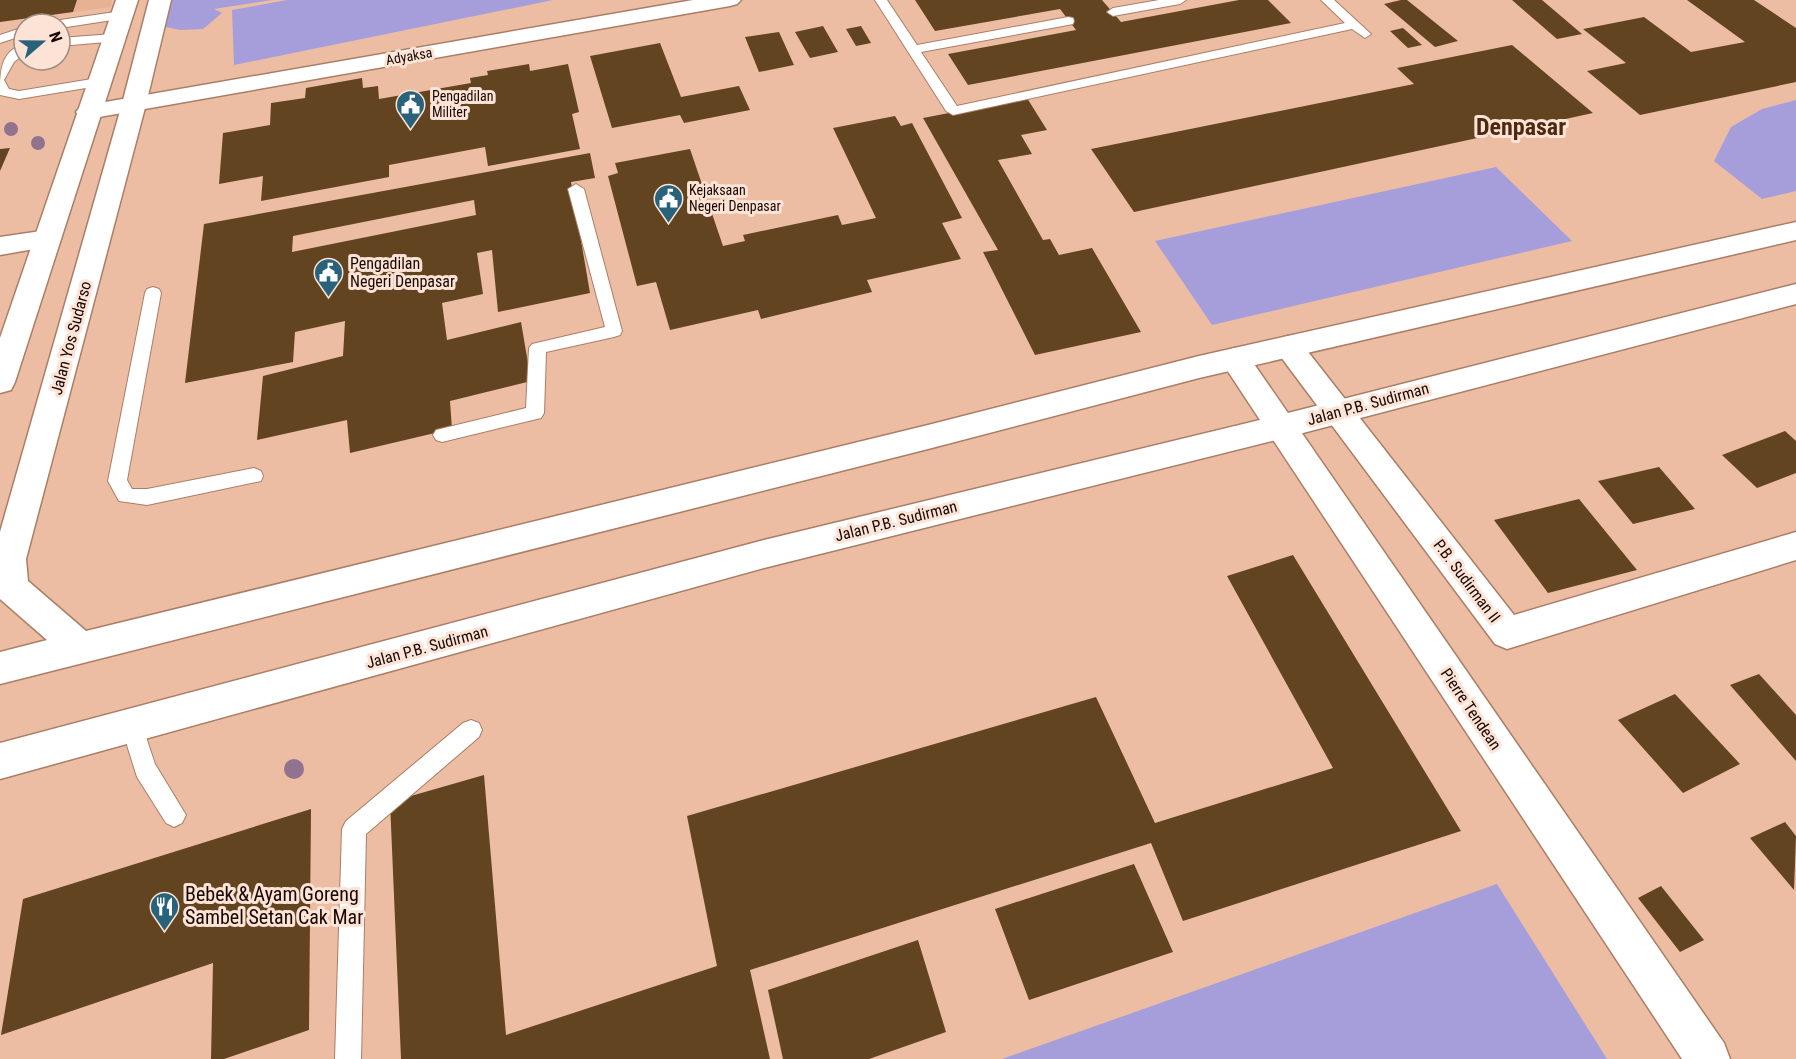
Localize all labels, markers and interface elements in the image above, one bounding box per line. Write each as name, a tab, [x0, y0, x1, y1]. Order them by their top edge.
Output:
north arrow	[12, 12, 72, 72]
text: N	[45, 29, 66, 45]
street label: Adyaksa	[385, 44, 433, 68]
public building icon: Pengadilan Militer	[395, 88, 427, 130]
place label: Pengadilan Militer	[432, 88, 493, 120]
district label: Denpasar	[1476, 113, 1566, 141]
public building icon: Kejaksaan Negeri Denpasar	[652, 182, 684, 224]
place label: Kejaksaan Negeri Denpasar	[689, 182, 781, 214]
place label: Pengadilan Negeri Denpasar	[350, 254, 455, 291]
public building icon: Pengadilan Negeri Denpasar	[313, 256, 345, 298]
street label: Jalan Yos Sudarso	[47, 279, 95, 397]
street label: Jalan P.B. Sudirman	[1305, 379, 1431, 429]
street label: Jalan P.B. Sudirman	[833, 497, 959, 545]
street label: P.B. Sudirman II	[1430, 536, 1504, 626]
street label: Jalan P.B. Sudirman	[364, 622, 490, 672]
street label: Pierre Tendean	[1437, 665, 1505, 753]
place label: Bebek & Ayam Goreng Sambel Setan Cak Mar	[185, 882, 363, 929]
restaurant icon: Bebek & Ayam Goreng Sambel Setan Cak Mar	[148, 890, 180, 932]

